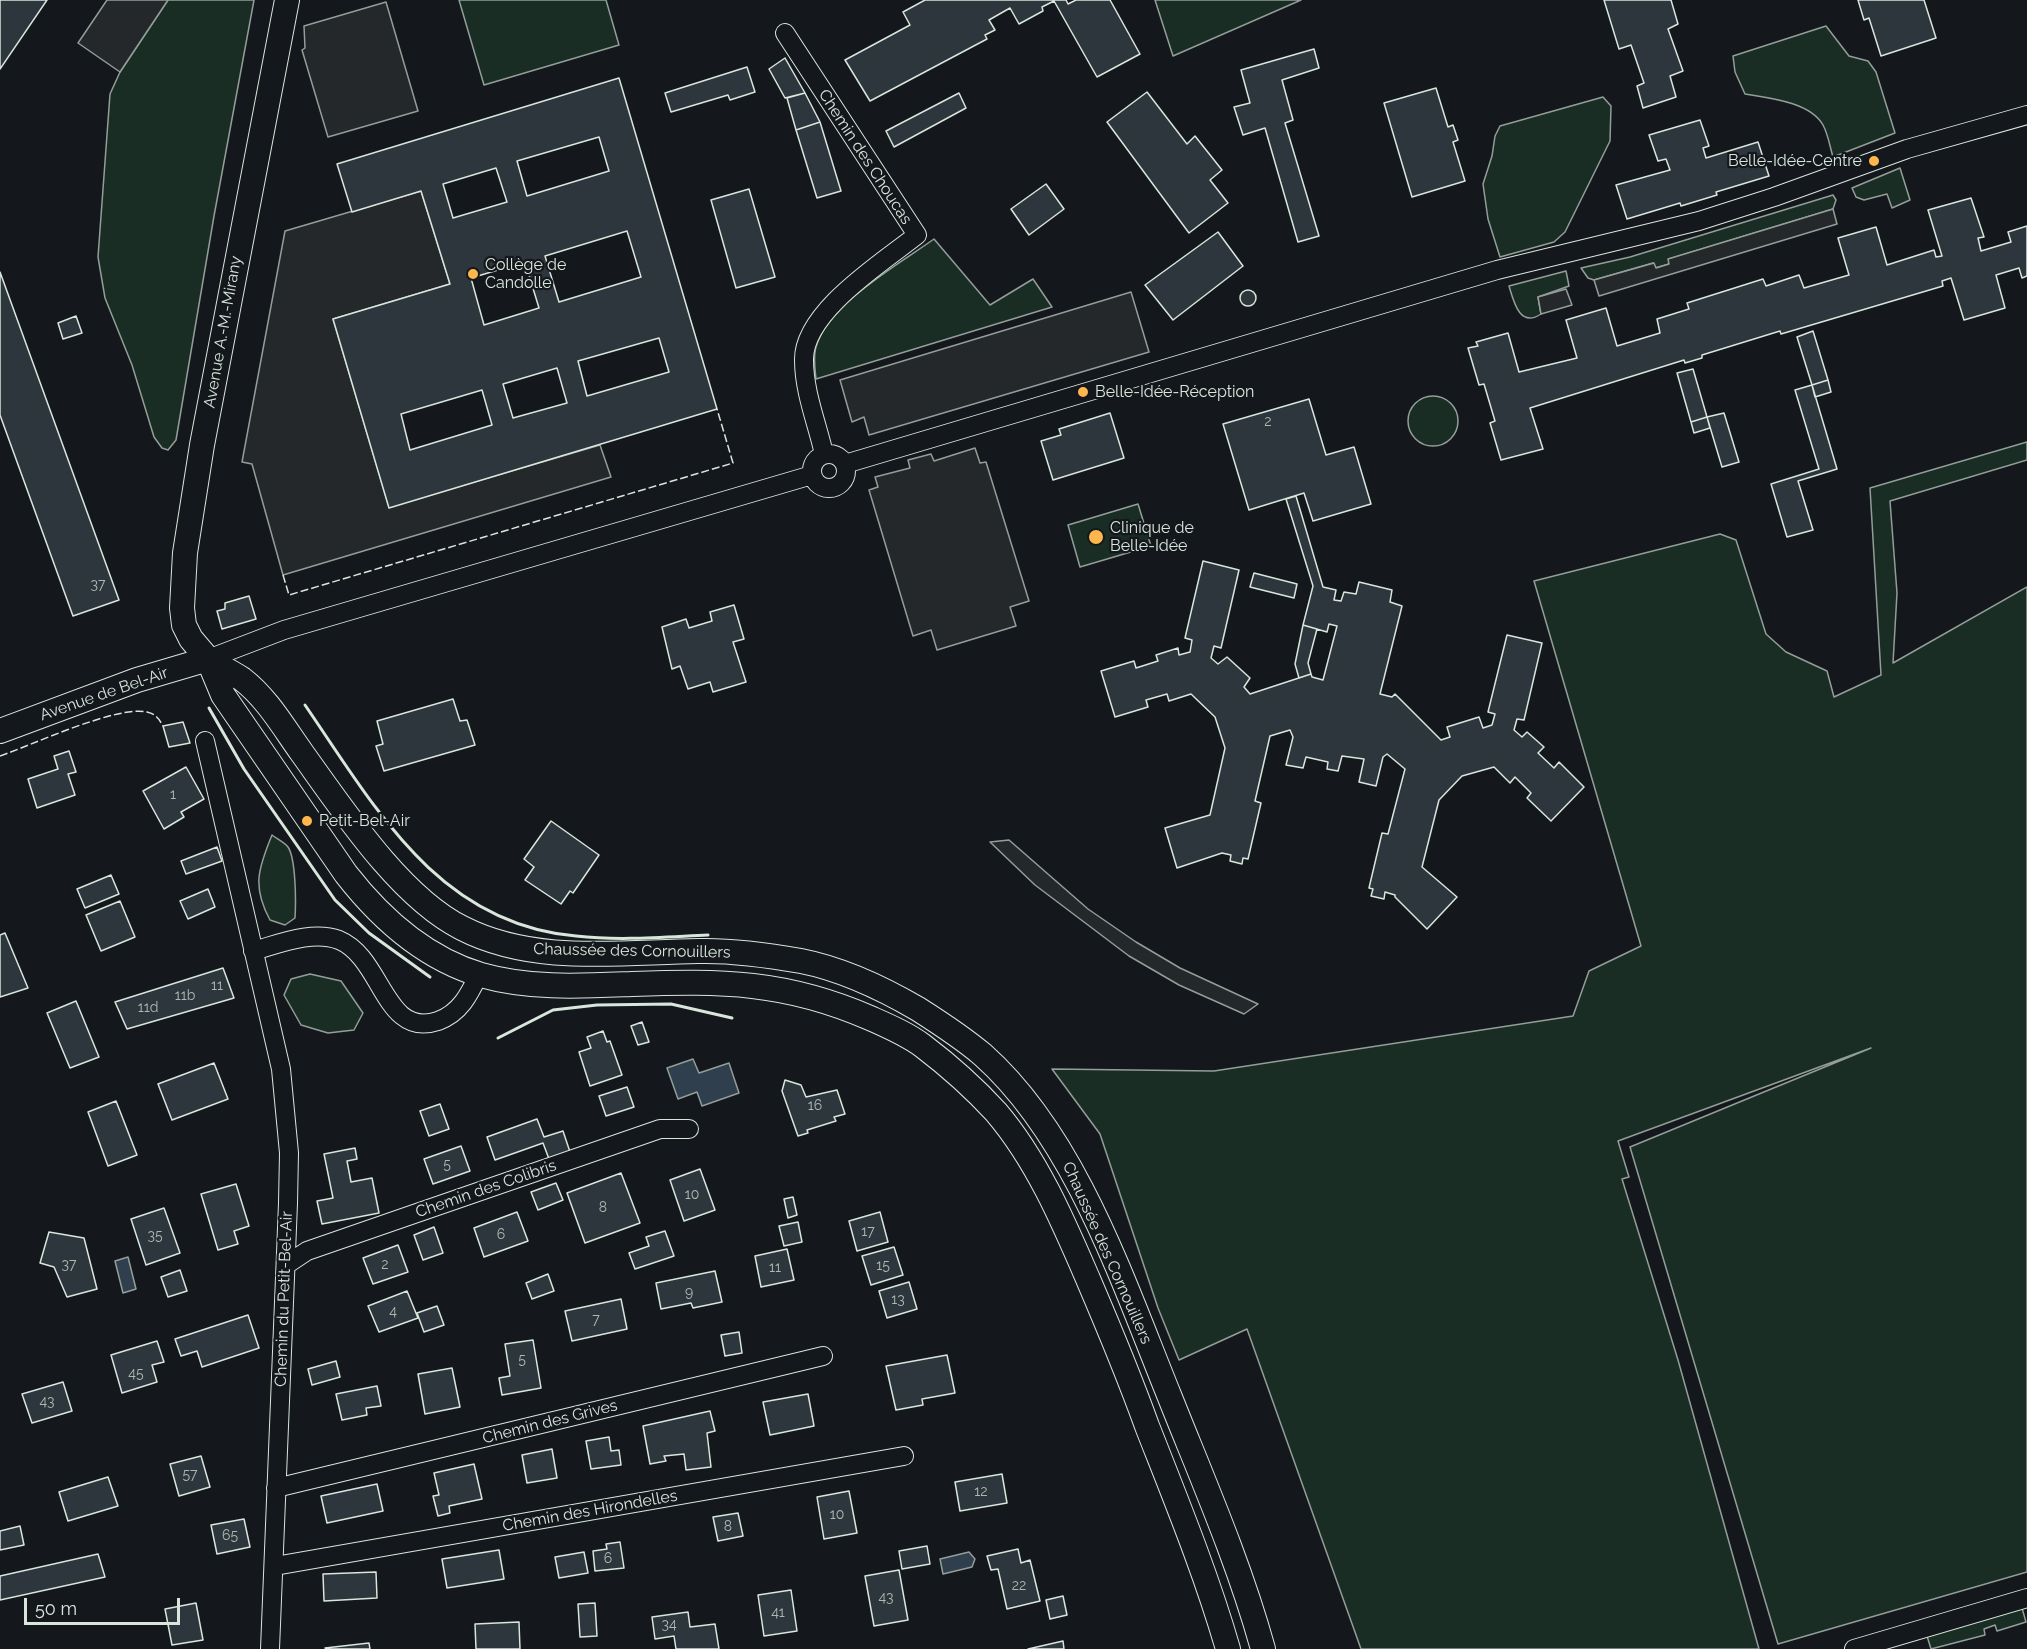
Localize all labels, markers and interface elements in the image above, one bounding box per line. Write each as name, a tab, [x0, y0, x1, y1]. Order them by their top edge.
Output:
street label: Chemin des Choucas	[814, 86, 916, 228]
place label: Belle-Idée-Centre	[1728, 151, 1862, 171]
marker: Belle-Idée-Centre	[1867, 154, 1881, 168]
street label: Avenue A.-M.-Mirany	[200, 254, 246, 410]
place label: Collège de Candolle	[485, 255, 566, 293]
marker: Collège de Candolle	[466, 267, 480, 281]
place label: Belle-Idée-Réception	[1095, 382, 1254, 402]
marker: Belle-Idée-Réception	[1076, 385, 1090, 399]
house number: 2	[1264, 414, 1272, 430]
place label: Clinique de Belle-Idée	[1110, 518, 1194, 556]
marker: Clinique de Belle-Idée	[1087, 528, 1105, 546]
house number: 37	[91, 577, 105, 593]
street label: Avenue de Bel-Air	[37, 663, 171, 725]
house number: 1	[170, 787, 176, 803]
place label: Petit-Bel-Air	[319, 811, 410, 831]
marker: Petit-Bel-Air	[300, 814, 314, 828]
street label: Chaussée des Cornouillers	[533, 940, 731, 962]
house number: 11	[211, 978, 223, 994]
house number: 11b	[175, 988, 195, 1004]
house number: 11d	[138, 1000, 158, 1016]
house number: 16	[808, 1098, 822, 1114]
street label: Chemin des Colibris	[413, 1156, 559, 1222]
house number: 5	[443, 1157, 451, 1173]
street label: Chaussée des Cornouillers	[1058, 1159, 1156, 1347]
house number: 10	[685, 1187, 699, 1203]
house number: 8	[599, 1200, 607, 1216]
street label: Chemin du Petit-Bel-Air	[271, 1211, 297, 1387]
house number: 17	[861, 1224, 875, 1240]
house number: 6	[497, 1227, 505, 1243]
house number: 35	[147, 1228, 163, 1244]
house number: 37	[62, 1257, 76, 1273]
house number: 2	[381, 1257, 389, 1273]
house number: 15	[876, 1258, 890, 1274]
house number: 11	[769, 1260, 781, 1276]
house number: 9	[685, 1285, 693, 1301]
house number: 13	[891, 1292, 905, 1308]
house number: 4	[389, 1304, 397, 1320]
house number: 7	[592, 1312, 600, 1328]
house number: 5	[518, 1352, 526, 1368]
house number: 45	[128, 1366, 144, 1382]
house number: 43	[39, 1394, 55, 1410]
street label: Chemin des Grives	[481, 1396, 619, 1448]
house number: 57	[182, 1467, 198, 1483]
house number: 12	[974, 1484, 988, 1500]
street label: Chemin des Hirondelles	[501, 1486, 679, 1536]
house number: 10	[830, 1507, 844, 1523]
house number: 8	[724, 1519, 732, 1535]
house number: 65	[222, 1528, 238, 1544]
house number: 6	[604, 1551, 612, 1567]
house number: 22	[1012, 1578, 1026, 1594]
scale bar	[27, 1586, 183, 1624]
house number: 43	[878, 1590, 894, 1606]
text: 50 m	[35, 1598, 77, 1619]
house number: 41	[771, 1605, 785, 1621]
house number: 34	[661, 1617, 677, 1633]

